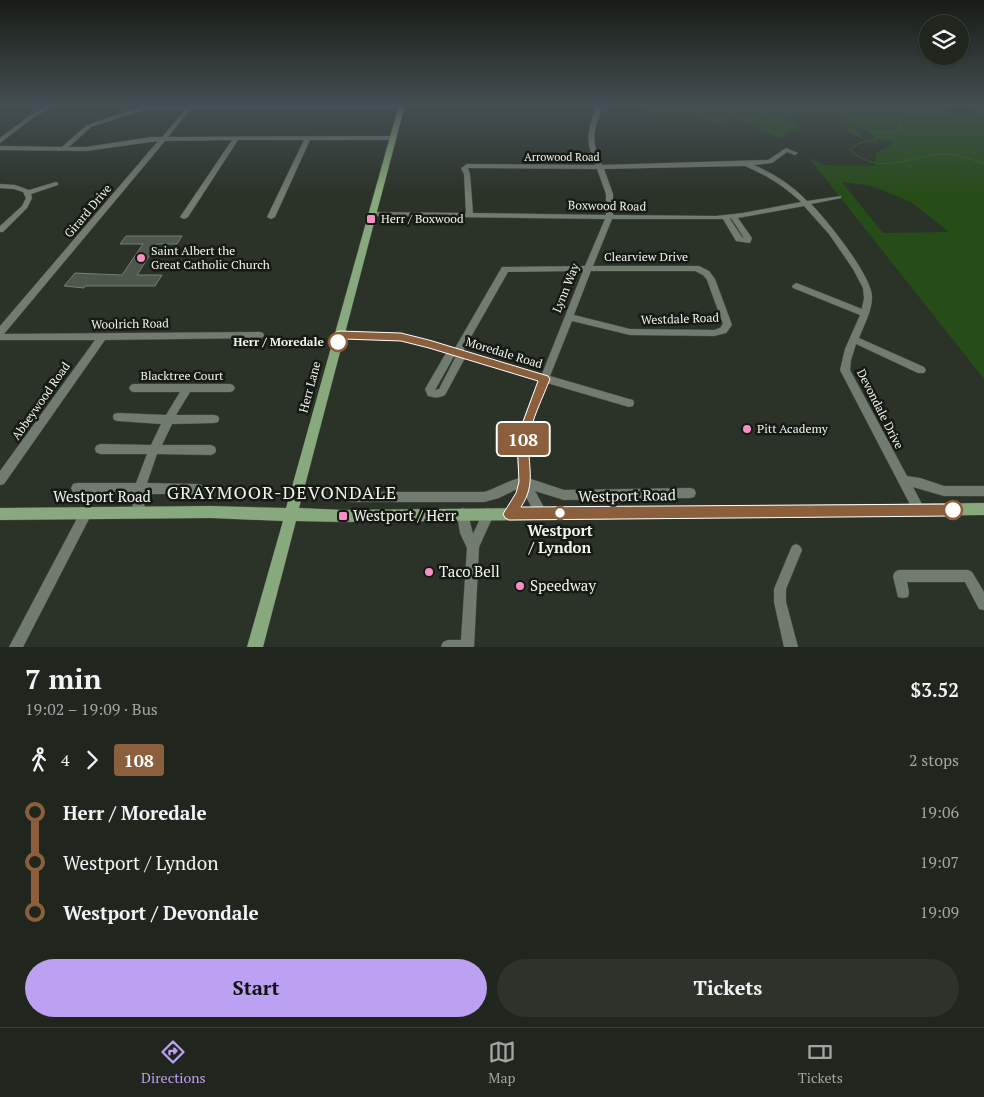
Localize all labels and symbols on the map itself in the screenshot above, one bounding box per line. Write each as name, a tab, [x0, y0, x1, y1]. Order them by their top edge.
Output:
street label: Arrowood Road	[524, 150, 600, 164]
street label: Girard Drive	[61, 181, 114, 241]
street label: Boxwood Road	[568, 197, 647, 214]
place label: Herr / Boxwood	[381, 211, 464, 226]
marker: Herr / Boxwood	[365, 213, 377, 225]
place label: Saint Albert the Great Catholic Church	[151, 243, 270, 272]
street label: Clearview Drive	[604, 249, 688, 264]
marker: Saint Albert the Great Catholic Church	[135, 252, 147, 264]
street label: Lynn Way	[549, 260, 583, 315]
street label: Westdale Road	[641, 310, 720, 327]
street label: Woolrich Road	[91, 315, 169, 332]
marker: Herr / Moredale	[328, 332, 348, 352]
place label: Herr / Moredale	[233, 334, 325, 349]
street label: Moredale Road	[464, 334, 545, 371]
street label: Abbeywood Road	[8, 359, 73, 443]
street label: Herr Lane	[295, 359, 324, 414]
street label: Devondale Drive	[854, 366, 907, 451]
street label: Blacktree Court	[141, 368, 224, 383]
place label: Pitt Academy	[757, 421, 829, 436]
line badge: 108	[494, 423, 552, 455]
marker: Pitt Academy	[741, 423, 753, 435]
district label: GRAYMOOR-DEVONDALE	[167, 480, 397, 504]
street label: Westport Road	[578, 484, 676, 506]
street label: Westport Road	[53, 486, 151, 506]
unlabelled marker	[943, 500, 963, 520]
place label: Westport / Herr	[353, 505, 456, 525]
marker: Westport / Lyndon	[553, 506, 567, 520]
marker: Westport / Herr	[337, 510, 349, 522]
place label: Westport / Lyndon	[527, 520, 593, 557]
place label: Taco Bell	[439, 561, 500, 581]
marker: Taco Bell	[423, 566, 435, 578]
place label: Speedway	[530, 575, 596, 595]
marker: Speedway	[514, 580, 526, 592]

